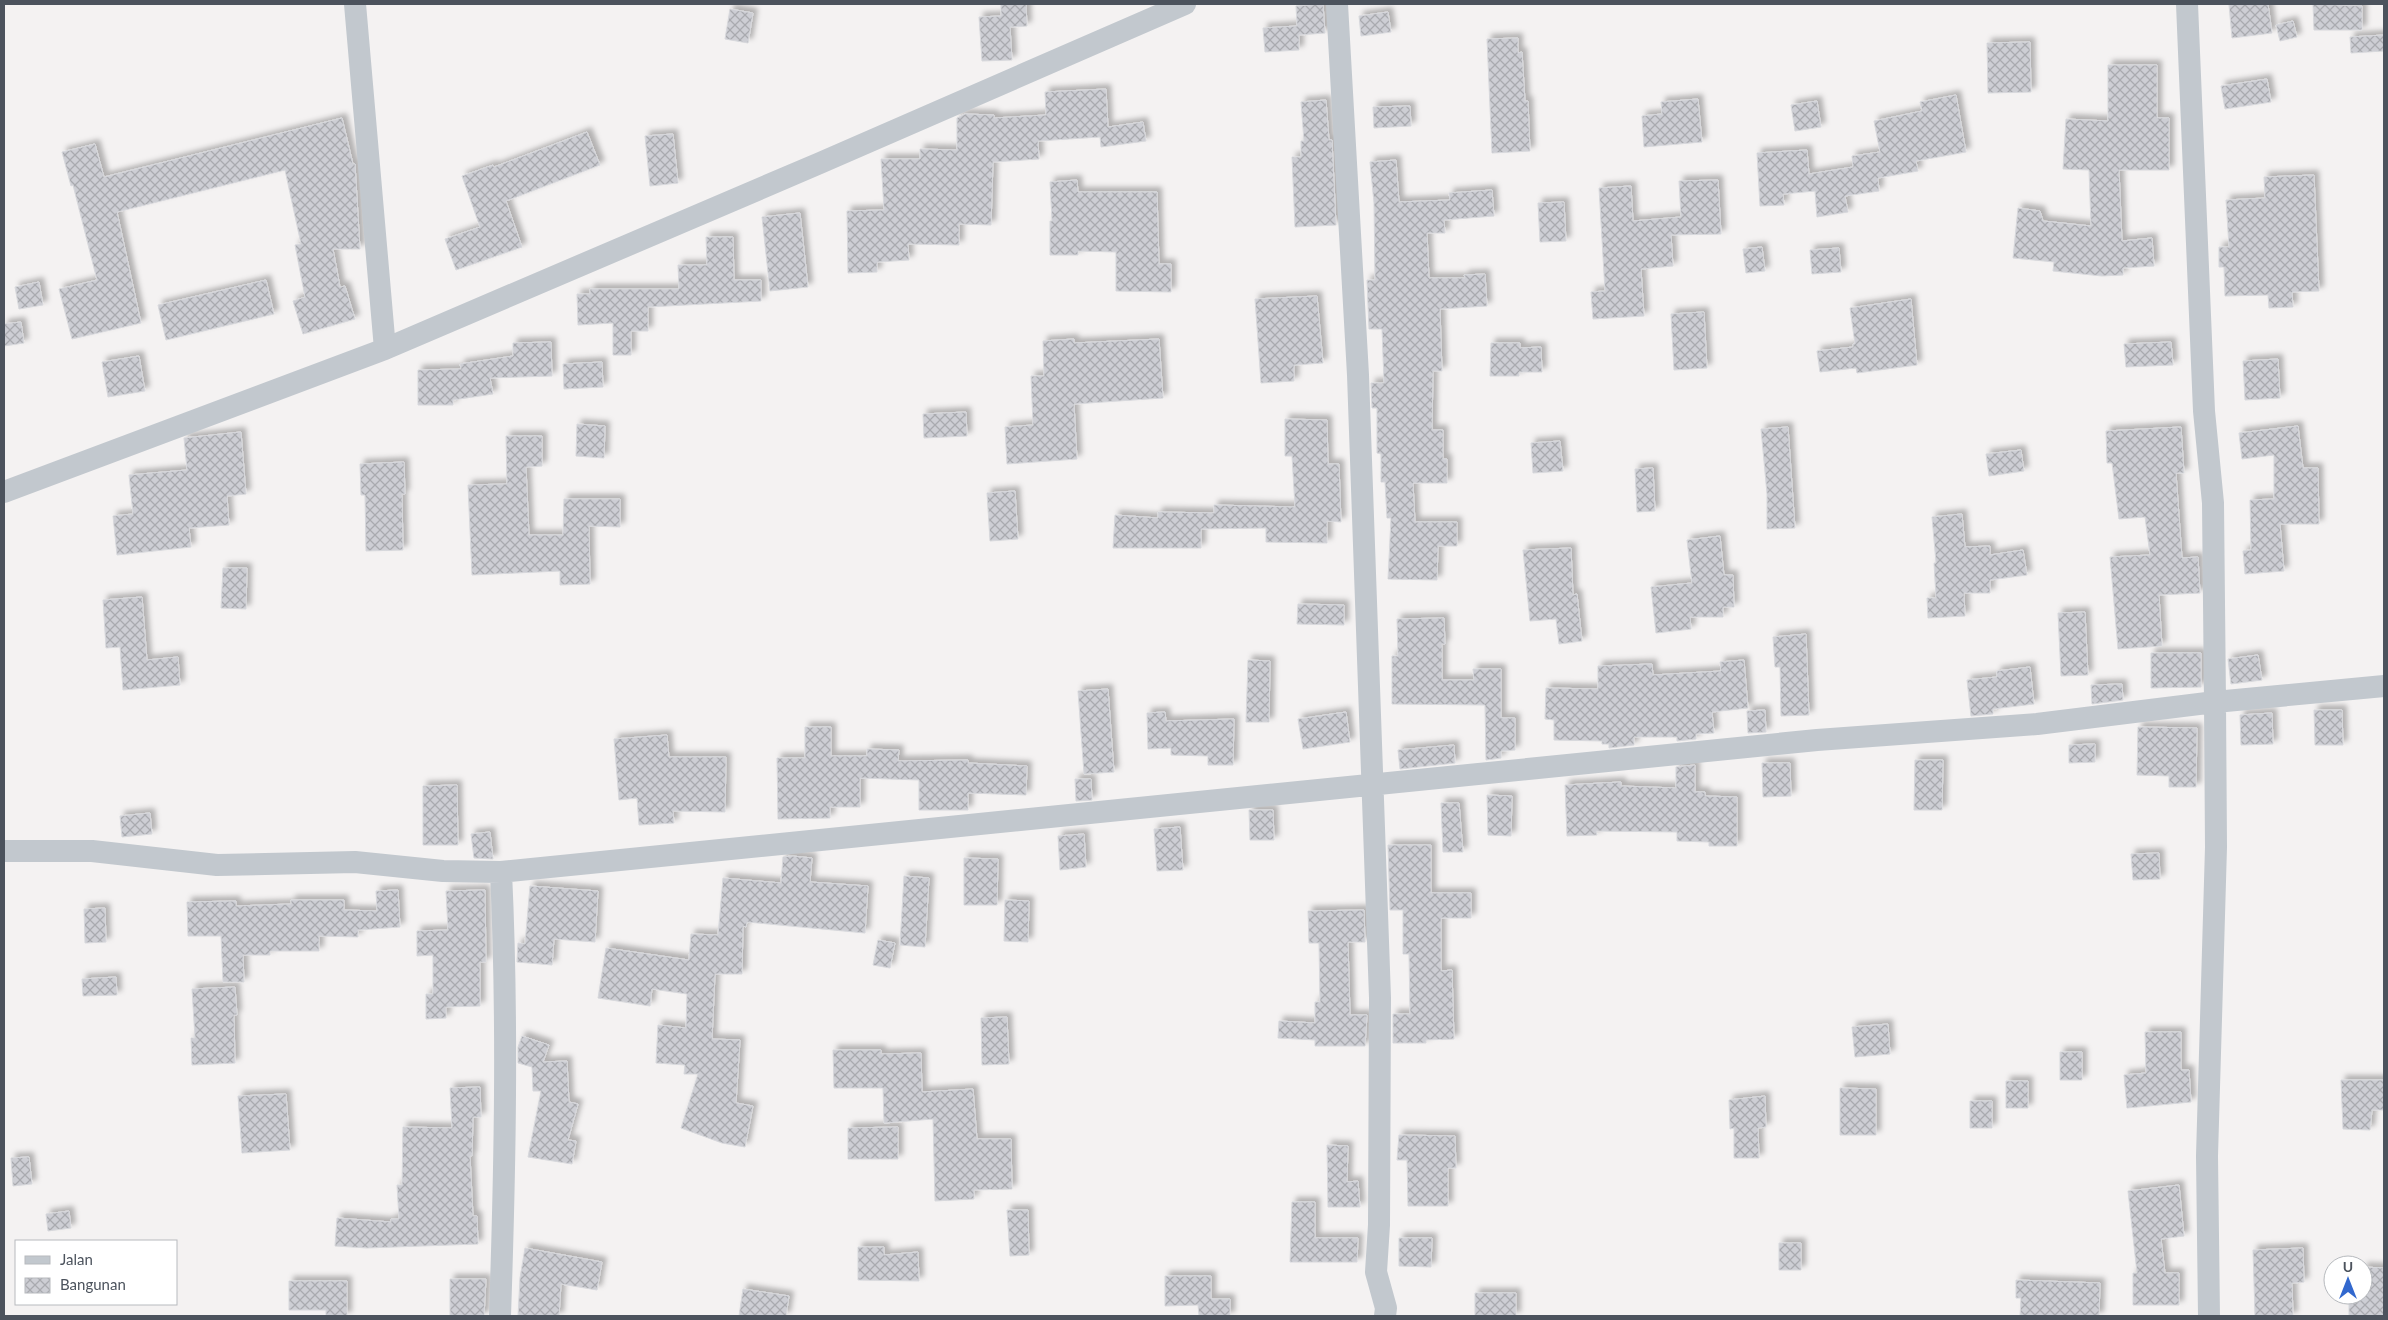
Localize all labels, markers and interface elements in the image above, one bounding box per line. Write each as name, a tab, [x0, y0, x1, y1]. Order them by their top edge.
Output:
legend	[15, 1240, 178, 1305]
text: Jalan	[60, 1250, 93, 1268]
north arrow	[2323, 1255, 2373, 1305]
text: U	[2343, 1258, 2353, 1275]
text: Bangunan	[60, 1275, 126, 1293]

